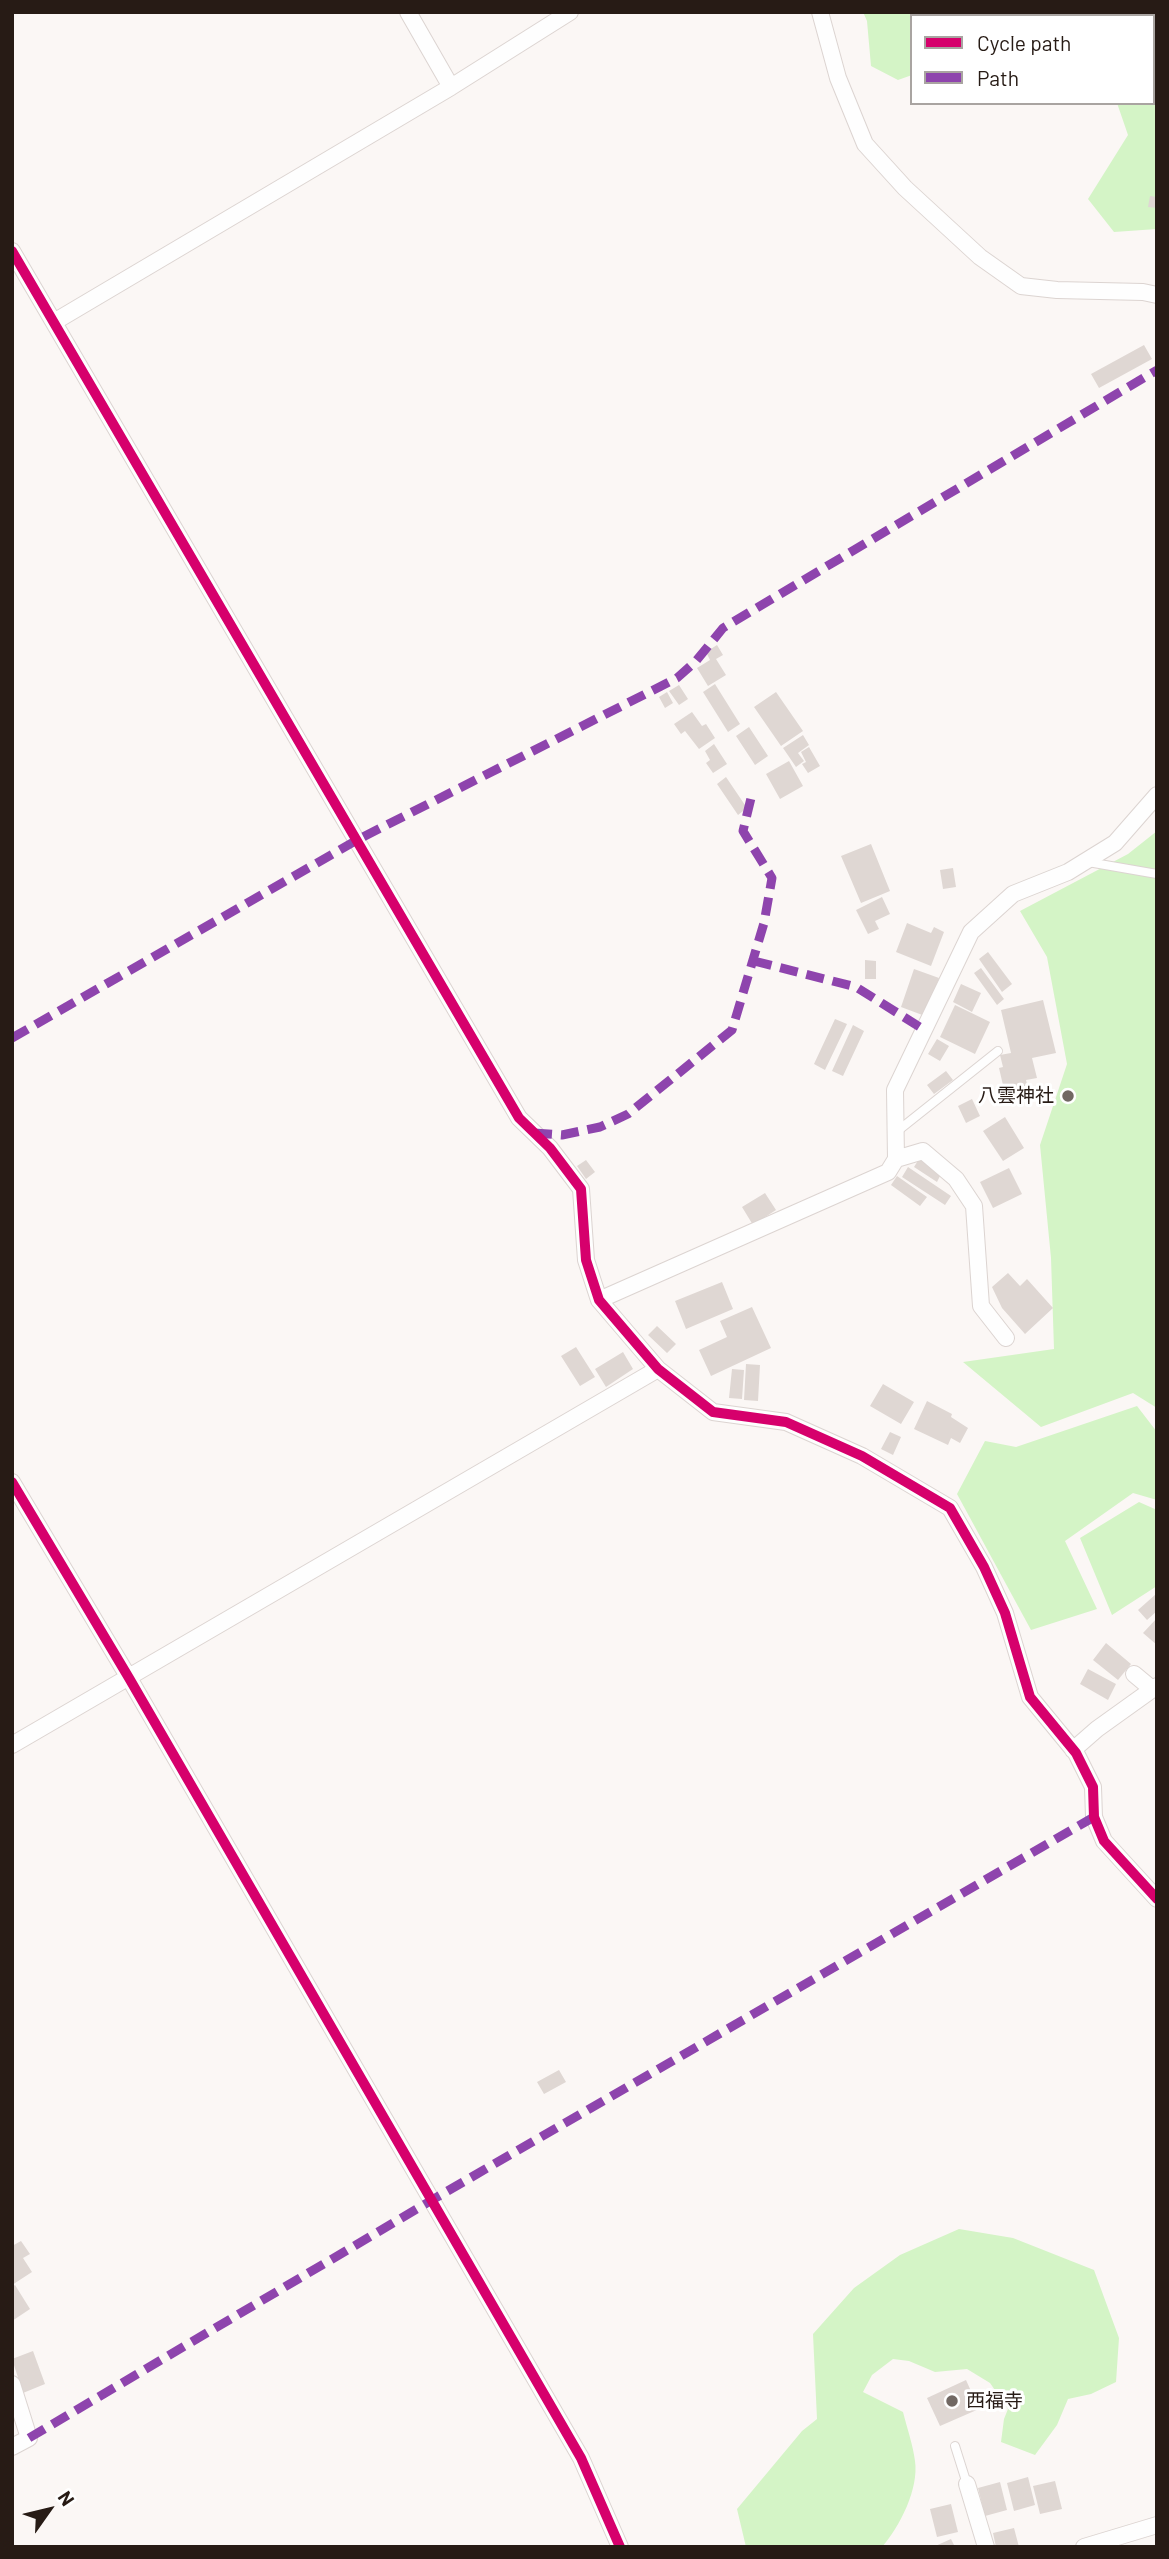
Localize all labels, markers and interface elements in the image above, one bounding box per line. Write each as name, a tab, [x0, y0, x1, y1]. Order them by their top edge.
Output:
legend	[910, 14, 1155, 105]
text: Cycle path	[977, 30, 1071, 55]
text: Path	[977, 65, 1019, 90]
place label: 八雲神社	[978, 1085, 1054, 1107]
marker: 八雲神社	[1060, 1088, 1076, 1104]
place label: 西福寺	[966, 2390, 1023, 2412]
marker: 西福寺	[944, 2393, 960, 2409]
north arrow	[14, 2475, 84, 2545]
text: N	[54, 2486, 80, 2510]

